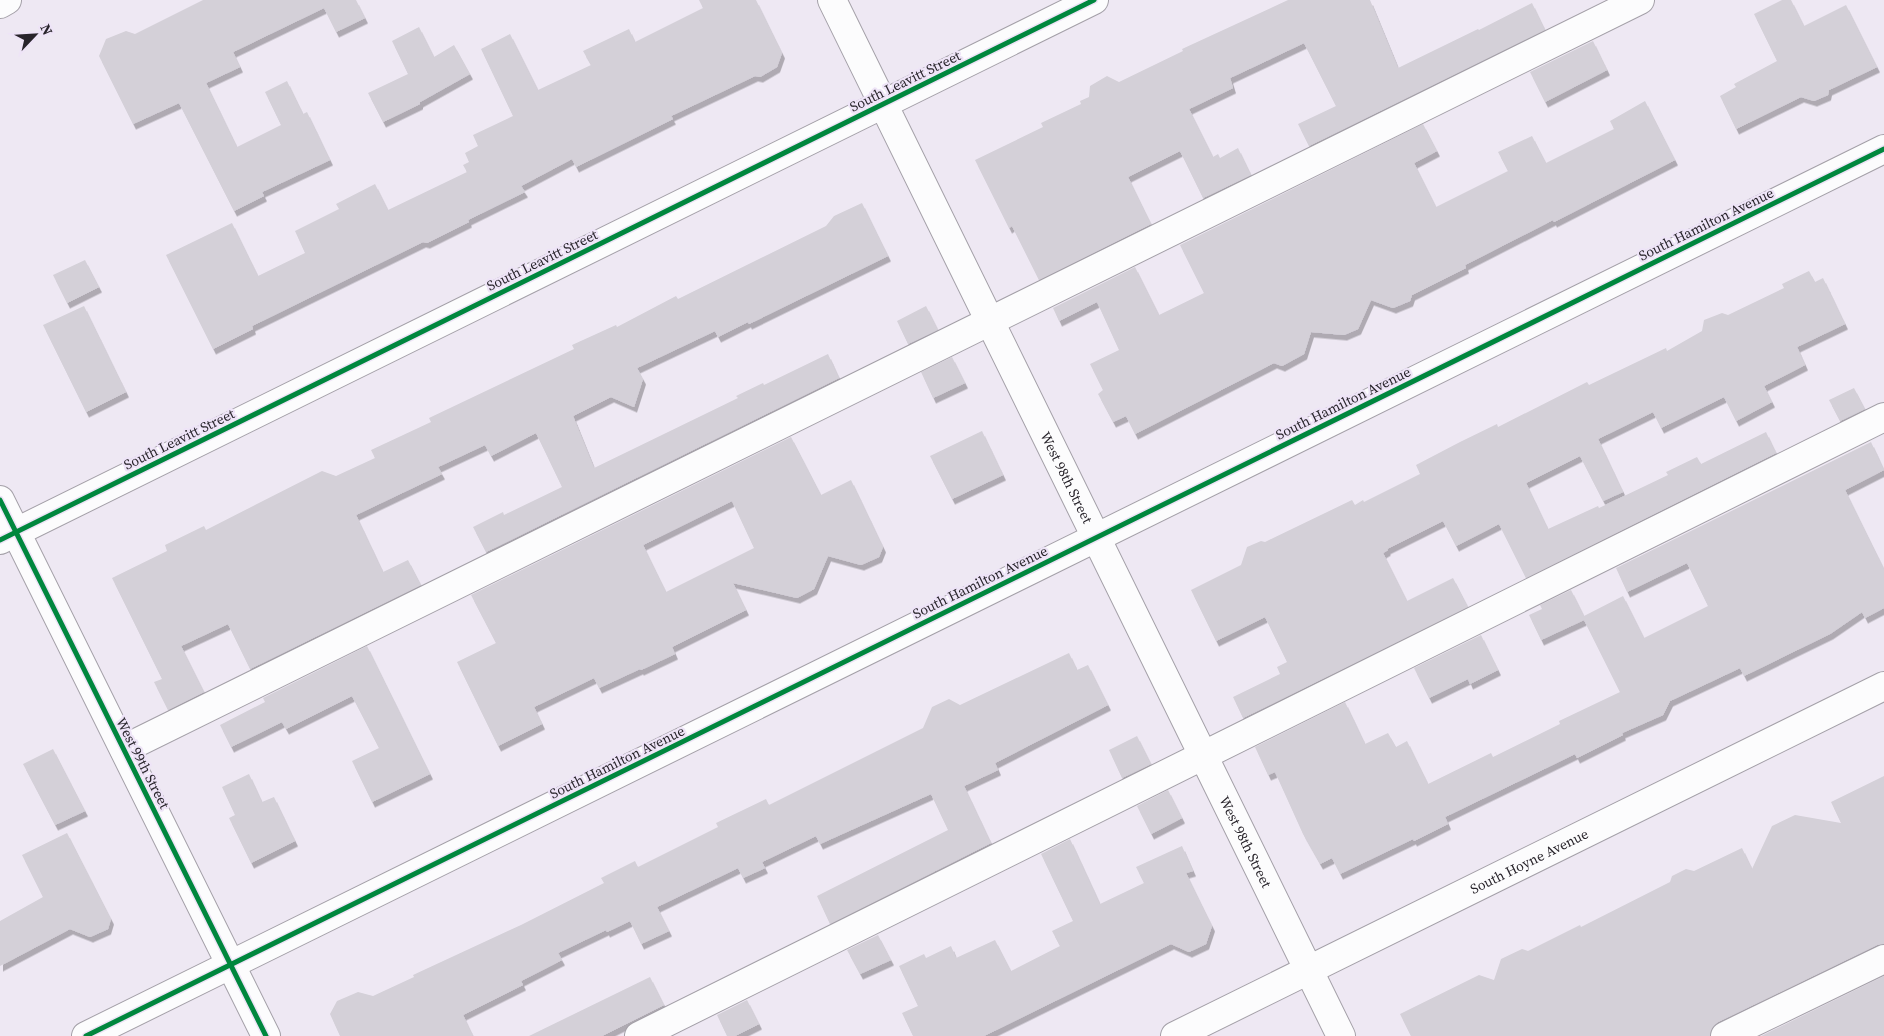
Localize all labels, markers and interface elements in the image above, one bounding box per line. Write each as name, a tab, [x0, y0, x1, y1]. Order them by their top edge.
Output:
north arrow	[10, 10, 60, 60]
text: N	[36, 21, 58, 38]
street label: South Leavitt Street	[846, 45, 964, 117]
street label: South Hamilton Avenue	[1635, 183, 1777, 265]
street label: South Leavitt Street	[483, 224, 601, 296]
street label: South Hamilton Avenue	[1272, 362, 1414, 444]
street label: South Leavitt Street	[120, 403, 238, 475]
street label: West 98th Street	[1036, 428, 1098, 527]
street label: South Hamilton Avenue	[909, 541, 1051, 623]
street label: West 99th Street	[111, 714, 175, 812]
street label: South Hamilton Avenue	[546, 721, 688, 803]
street label: West 98th Street	[1215, 793, 1277, 892]
street label: South Hoyne Avenue	[1467, 824, 1592, 899]

